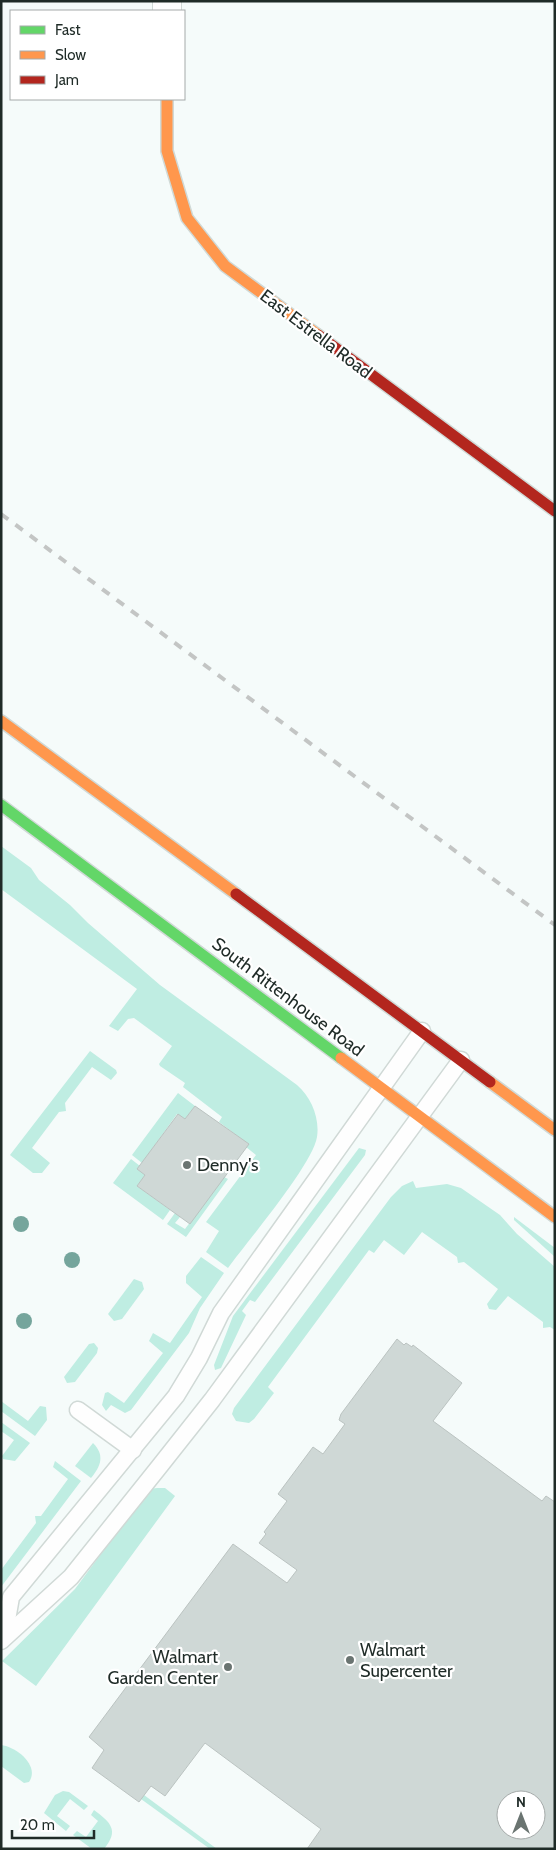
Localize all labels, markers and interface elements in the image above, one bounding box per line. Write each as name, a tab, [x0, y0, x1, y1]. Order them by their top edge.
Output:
legend	[10, 10, 185, 100]
text: Fast	[55, 21, 80, 39]
text: Slow	[55, 46, 86, 64]
text: Jam	[54, 71, 79, 89]
street label: East Estrella Road	[256, 285, 376, 383]
street label: South Rittenhouse Road	[208, 933, 368, 1061]
place label: Denny's	[197, 1154, 259, 1176]
marker: Denny's	[181, 1159, 193, 1171]
place label: Walmart Supercenter	[360, 1639, 453, 1682]
place label: Walmart Garden Center	[108, 1646, 218, 1689]
marker: Walmart Supercenter	[344, 1654, 356, 1666]
marker: Walmart Garden Center	[222, 1661, 234, 1673]
north arrow	[496, 1790, 546, 1840]
text: N	[516, 1793, 526, 1811]
scale bar	[12, 1808, 95, 1840]
text: 20 m	[20, 1816, 55, 1834]

